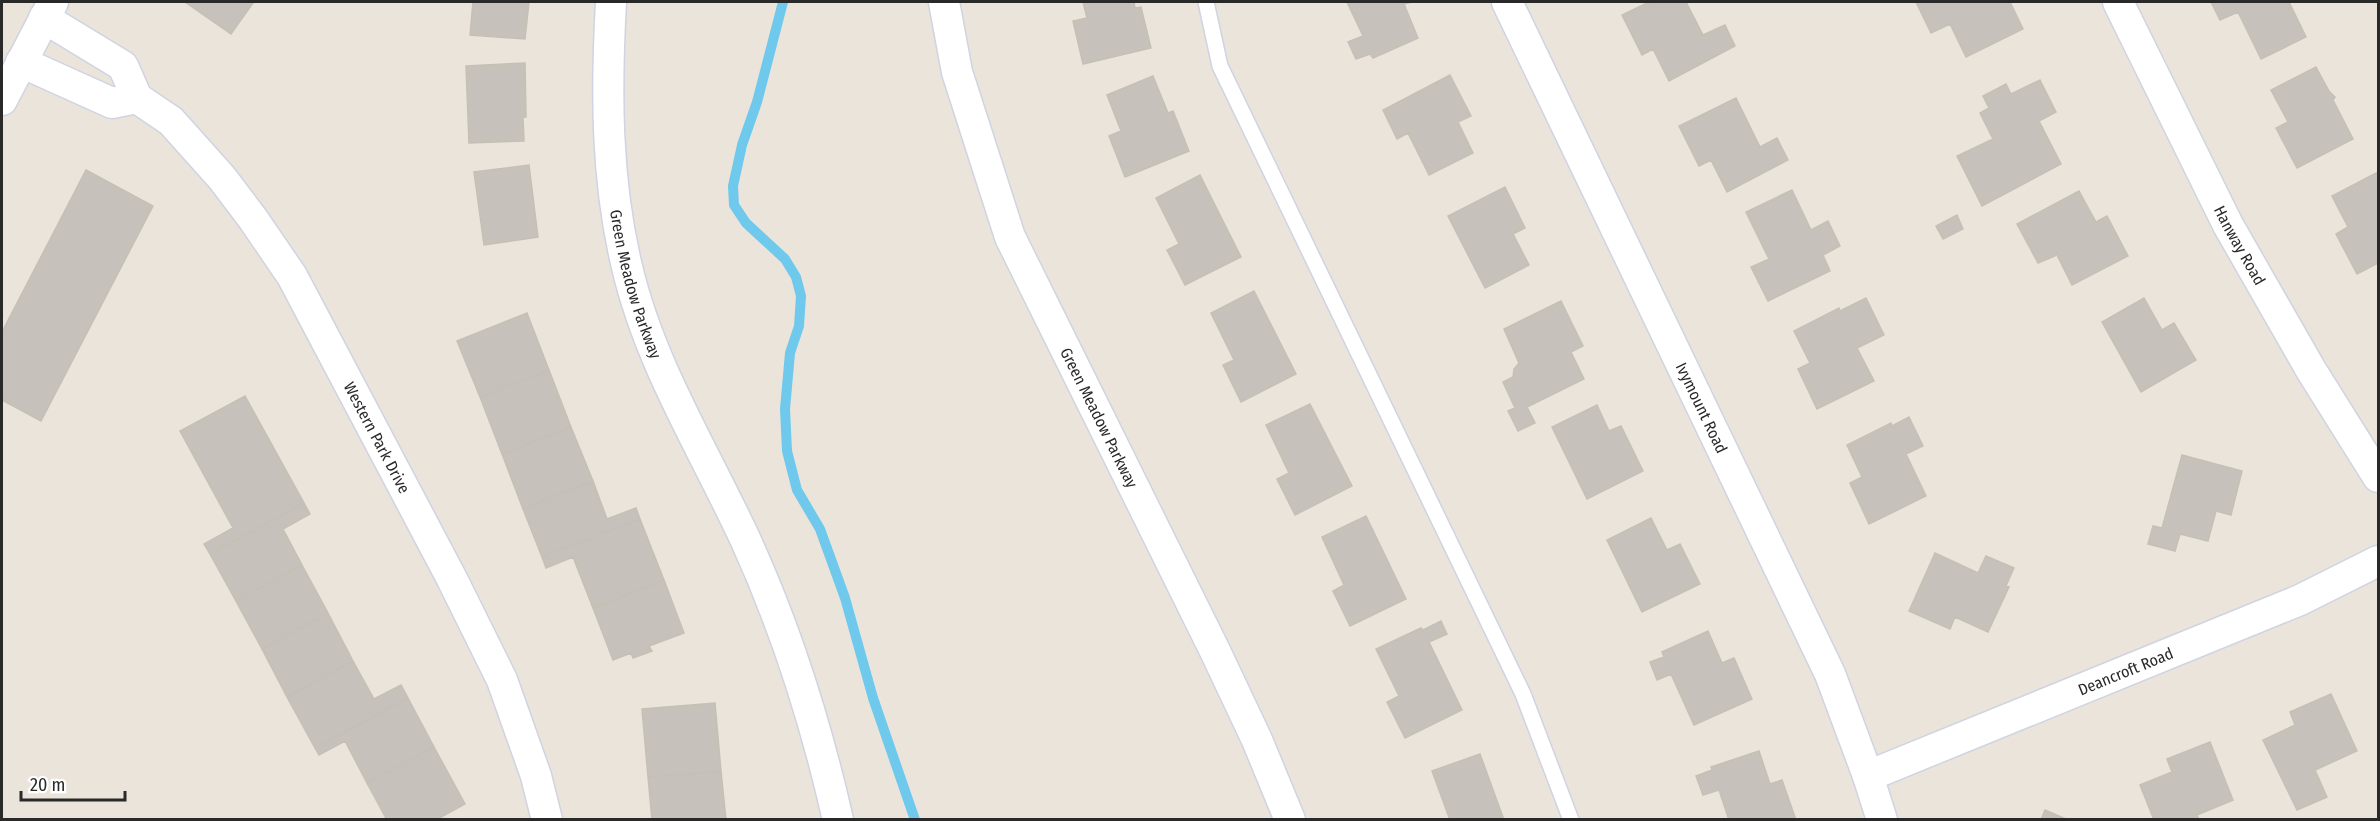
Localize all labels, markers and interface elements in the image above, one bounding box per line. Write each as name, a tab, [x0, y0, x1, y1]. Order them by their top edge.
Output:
street label: Hanway Road	[2210, 202, 2270, 288]
street label: Green Meadow Parkway	[607, 208, 666, 362]
street label: Green Meadow Parkway	[1057, 344, 1142, 492]
street label: Ivymount Road	[1672, 359, 1732, 456]
street label: Western Park Drive	[340, 379, 415, 497]
street label: Deancroft Road	[2075, 643, 2176, 699]
scale bar	[21, 764, 124, 802]
text: 20 m	[30, 774, 65, 796]

